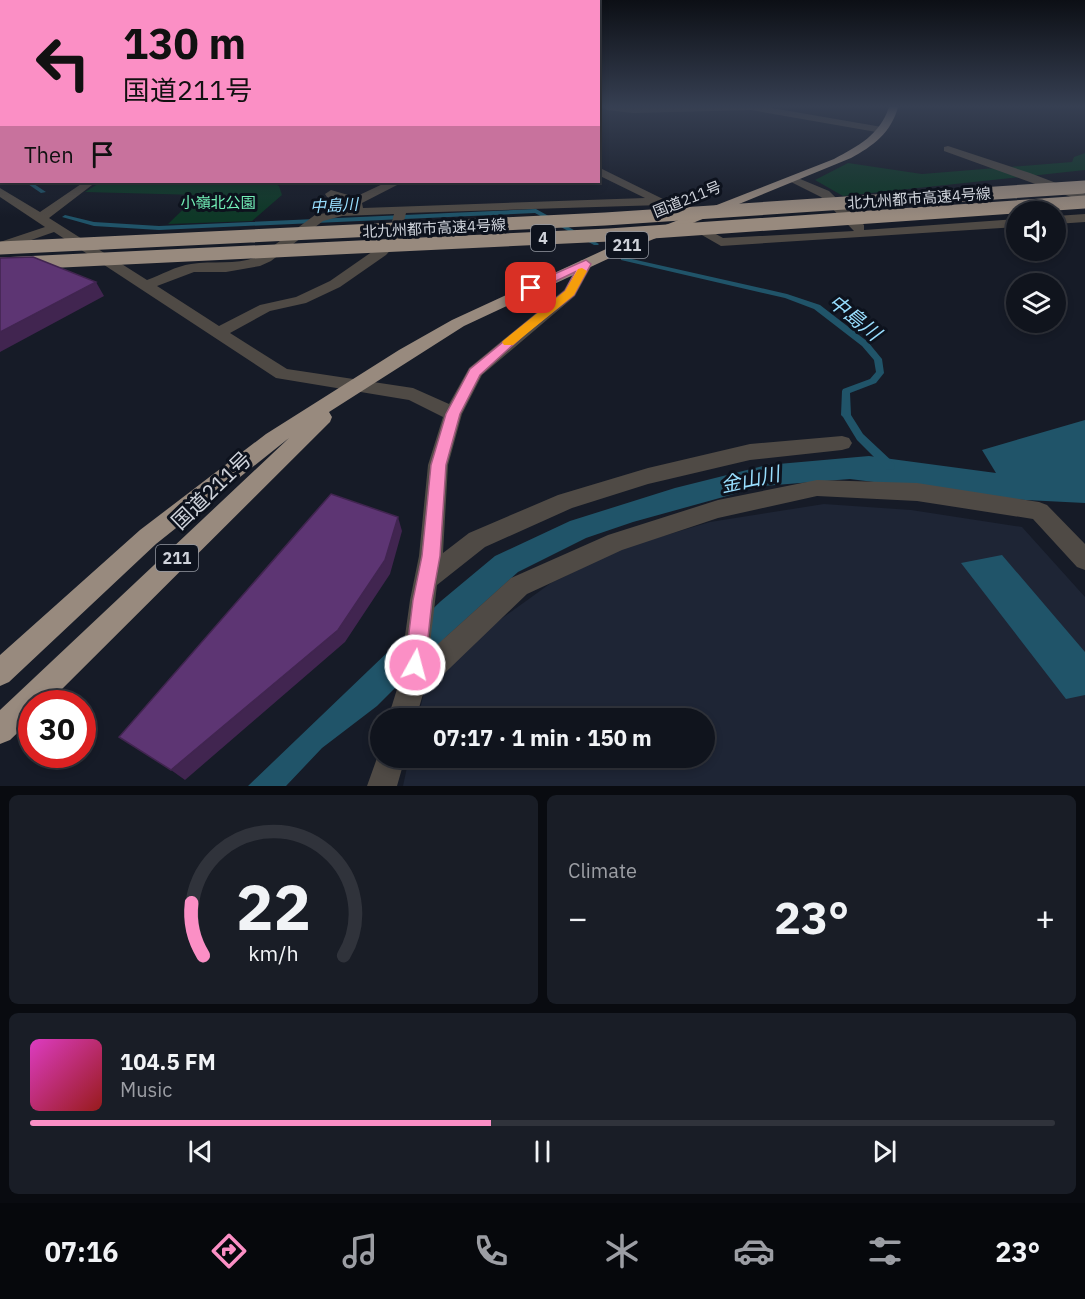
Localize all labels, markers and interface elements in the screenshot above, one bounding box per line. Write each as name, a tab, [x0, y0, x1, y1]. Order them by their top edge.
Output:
text: 130 m	[123, 16, 246, 71]
icon: left	[24, 24, 102, 102]
text: 国道211号	[123, 72, 253, 107]
icon: arrive	[86, 138, 119, 171]
text: Then	[24, 140, 74, 169]
street label: 国道211号	[650, 177, 724, 221]
street label: 北九州都市高速4号線	[847, 184, 991, 212]
park label: 小嶺北公園	[180, 193, 256, 212]
water label: 中島川	[310, 194, 360, 216]
map controls	[1006, 201, 1066, 333]
button: sound	[1006, 201, 1066, 261]
street label: 北九州都市高速4号線	[362, 215, 506, 241]
road number: 4	[531, 225, 555, 251]
road number: 211	[606, 232, 648, 258]
pin	[505, 262, 556, 313]
icon: arrive	[514, 271, 547, 304]
button: layers	[1006, 273, 1066, 333]
water label: 中島川	[823, 288, 888, 348]
street label: 国道211号	[165, 445, 257, 535]
water label: 金山川	[718, 459, 784, 498]
road number: 211	[156, 545, 198, 571]
position arrow	[383, 633, 447, 697]
speed limit sign: 30	[18, 690, 96, 768]
text: 07:17 · 1 min · 150 m	[433, 723, 652, 752]
text: Climate	[568, 857, 637, 884]
text: 22	[236, 866, 311, 947]
text: 23°	[774, 888, 849, 946]
text: −	[568, 896, 588, 939]
text: +	[1035, 896, 1055, 939]
text: km/h	[248, 940, 299, 968]
text: 104.5 FM	[120, 1047, 216, 1076]
text: Music	[120, 1076, 172, 1103]
icon: previous	[184, 1135, 217, 1168]
icon: pause	[526, 1135, 559, 1168]
icon: next	[868, 1135, 901, 1168]
icon: directions	[208, 1230, 250, 1272]
icon: music	[339, 1230, 381, 1272]
icon: phone	[470, 1230, 512, 1272]
icon: climate	[601, 1230, 643, 1272]
icon: car	[733, 1230, 775, 1272]
icon: filters	[864, 1230, 906, 1272]
text: 07:16	[45, 1234, 118, 1269]
text: 23°	[995, 1234, 1040, 1269]

